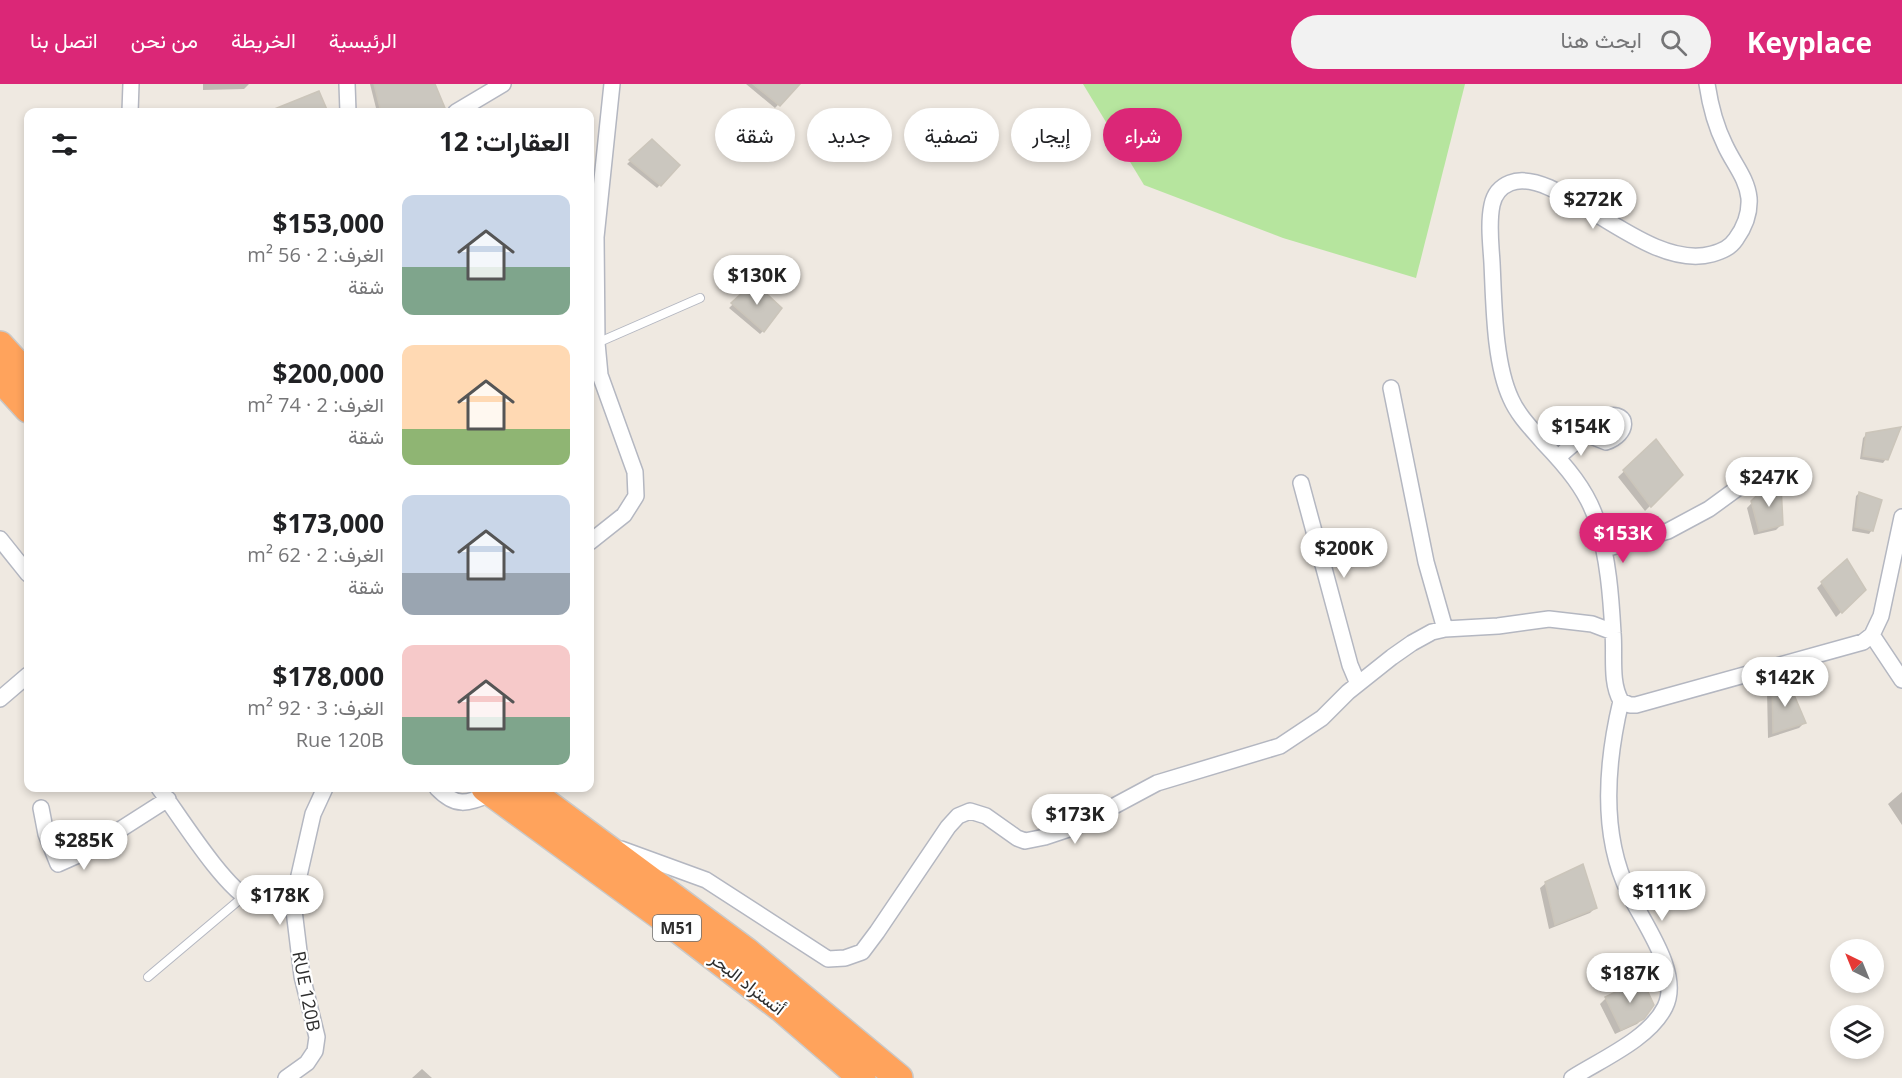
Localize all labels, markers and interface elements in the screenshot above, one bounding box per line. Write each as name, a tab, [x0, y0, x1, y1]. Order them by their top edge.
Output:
search box	[1291, 15, 1711, 69]
text: Keyplace	[1747, 23, 1872, 61]
text: ابحث هنا	[1561, 24, 1642, 54]
text: اتصل بنا	[30, 26, 98, 54]
text: من نحن	[131, 26, 198, 54]
text: الخريطة	[231, 26, 296, 54]
text: الرئيسية	[329, 26, 397, 54]
icon: search	[1657, 26, 1690, 59]
chip: شقة	[715, 108, 795, 162]
chip: جديد	[807, 108, 892, 162]
chip: تصفية	[904, 108, 999, 162]
chip: إيجار	[1011, 108, 1091, 162]
chip: شراء	[1103, 108, 1182, 162]
text: العقارات: 12	[439, 123, 570, 159]
icon: filters	[48, 128, 81, 161]
pin: $272K	[1551, 179, 1635, 230]
text: $272K	[1563, 185, 1623, 212]
text: $153,000	[273, 205, 384, 241]
icon: home	[450, 219, 522, 291]
text: الغرف: 2 · 56 m²	[247, 241, 384, 268]
pin: $130K	[715, 255, 799, 306]
text: $130K	[727, 261, 787, 288]
text: شقة	[348, 273, 384, 300]
text: $200,000	[273, 355, 384, 391]
icon: home	[450, 369, 522, 441]
text: الغرف: 2 · 74 m²	[247, 391, 384, 418]
pin: $154K	[1539, 406, 1623, 457]
text: $154K	[1551, 412, 1611, 439]
text: شقة	[348, 423, 384, 450]
pin: $247K	[1727, 457, 1811, 508]
text: $247K	[1739, 463, 1799, 490]
text: $173,000	[273, 505, 384, 541]
pin: $153K	[1581, 513, 1665, 564]
icon: home	[450, 519, 522, 591]
text: $153K	[1593, 519, 1653, 546]
pin: $200K	[1302, 528, 1386, 579]
text: $200K	[1314, 534, 1374, 561]
text: الغرف: 2 · 62 m²	[247, 541, 384, 568]
text: شقة	[348, 573, 384, 600]
pin: $142K	[1743, 657, 1827, 708]
text: $178,000	[273, 658, 384, 694]
text: $142K	[1755, 663, 1815, 690]
icon: home	[450, 669, 522, 741]
text: الغرف: 3 · 92 m²	[247, 694, 384, 721]
text: Rue 120B	[296, 726, 384, 753]
pin: $173K	[1033, 794, 1117, 845]
text: $173K	[1045, 800, 1105, 827]
pin: $285K	[42, 820, 126, 871]
text: $285K	[54, 826, 114, 853]
pin: $111K	[1620, 871, 1704, 922]
pin: $178K	[238, 875, 322, 926]
text: $111K	[1632, 877, 1692, 904]
text: $178K	[250, 881, 310, 908]
road number: M51	[653, 915, 701, 941]
north arrow	[1830, 939, 1884, 993]
map controls	[1830, 939, 1884, 1059]
street label: أتستراد البحر	[705, 945, 791, 1020]
street label: RUE 120B	[287, 949, 327, 1033]
pin: $187K	[1588, 953, 1672, 1004]
text: $187K	[1600, 959, 1660, 986]
button: layers	[1830, 1005, 1884, 1059]

